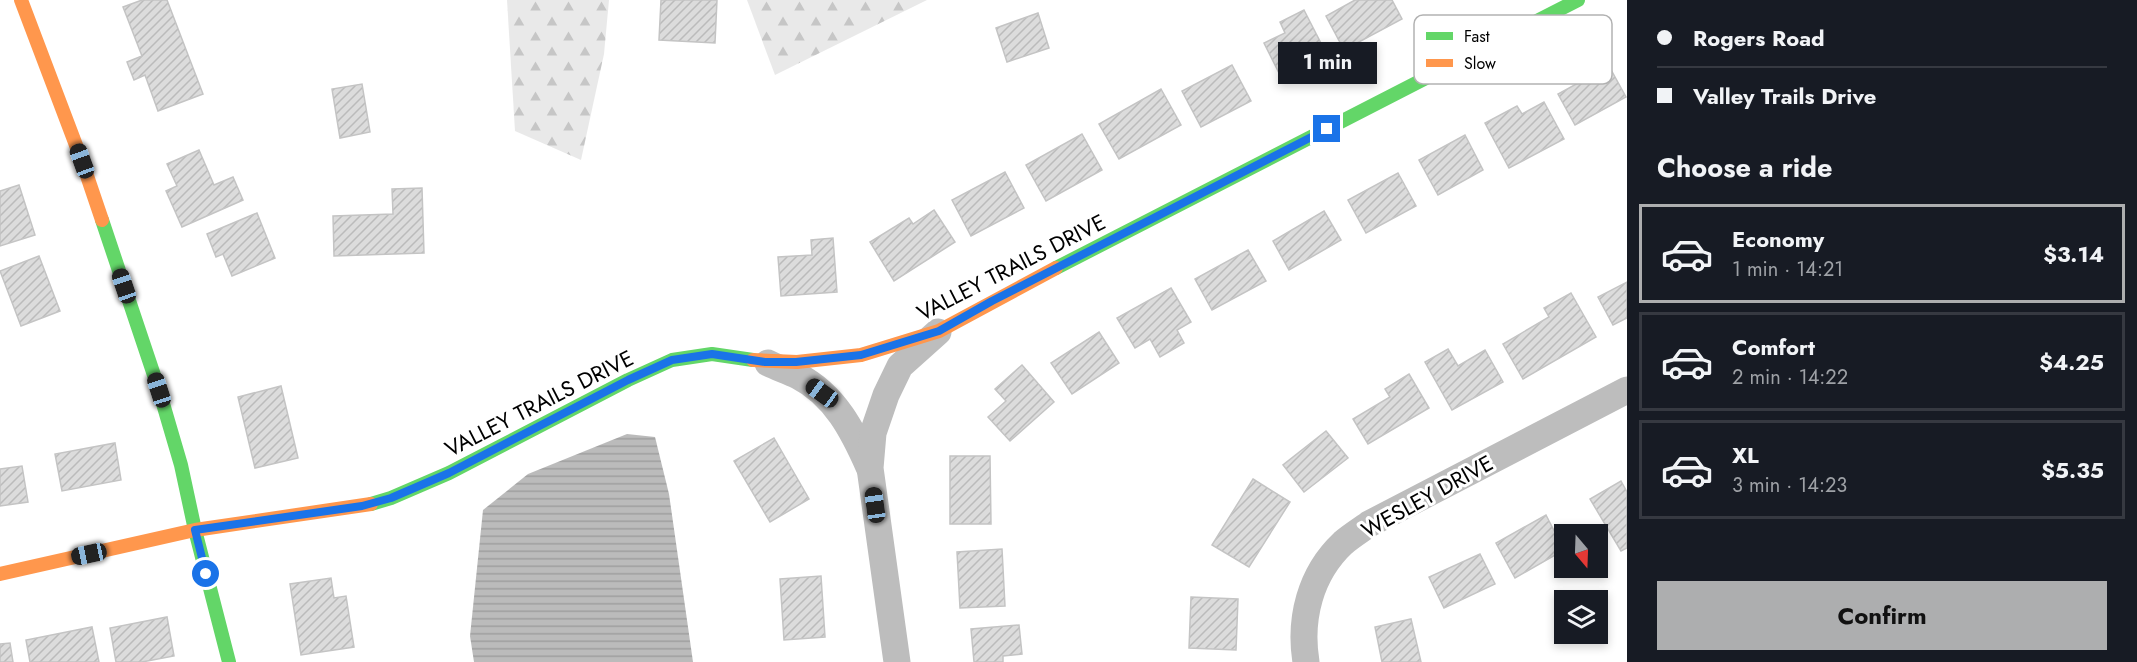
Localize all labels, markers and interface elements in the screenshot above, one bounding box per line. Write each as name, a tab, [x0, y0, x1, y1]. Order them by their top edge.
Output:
legend	[1414, 15, 1612, 84]
text: Rogers Road	[1693, 22, 1825, 54]
text: Fast	[1464, 25, 1490, 48]
callout: 1 min	[1278, 42, 1376, 84]
text: 1 min	[1303, 48, 1352, 77]
text: Slow	[1464, 52, 1496, 75]
text: Valley Trails Drive	[1693, 80, 1876, 112]
route end	[1313, 115, 1340, 142]
car	[67, 141, 97, 181]
text: Choose a ride	[1657, 148, 1832, 187]
street label: VALLEY TRAILS DRIVE	[911, 206, 1111, 328]
text: Economy	[1732, 223, 1824, 255]
icon: car	[1660, 227, 1714, 281]
text: $3.14	[2043, 238, 2104, 270]
text: 1 min · 14:21	[1732, 255, 1843, 284]
car	[110, 266, 138, 306]
text: Comfort	[1732, 331, 1815, 363]
icon: car	[1660, 335, 1714, 389]
street label: VALLEY TRAILS DRIVE	[439, 342, 639, 464]
text: $4.25	[2039, 346, 2104, 378]
text: 2 min · 14:22	[1732, 363, 1848, 392]
car	[145, 370, 173, 410]
car	[802, 375, 842, 411]
text: XL	[1732, 439, 1759, 471]
icon: car	[1660, 443, 1714, 497]
street label: WESLEY DRIVE	[1355, 447, 1499, 545]
text: $5.35	[2041, 454, 2104, 486]
text: 3 min · 14:23	[1732, 471, 1847, 500]
car	[864, 486, 886, 524]
north arrow	[1554, 524, 1608, 578]
map controls	[1554, 524, 1608, 644]
car	[70, 541, 108, 567]
route start	[192, 560, 219, 587]
button: Confirm	[1657, 581, 2107, 650]
button: layers	[1554, 590, 1608, 644]

